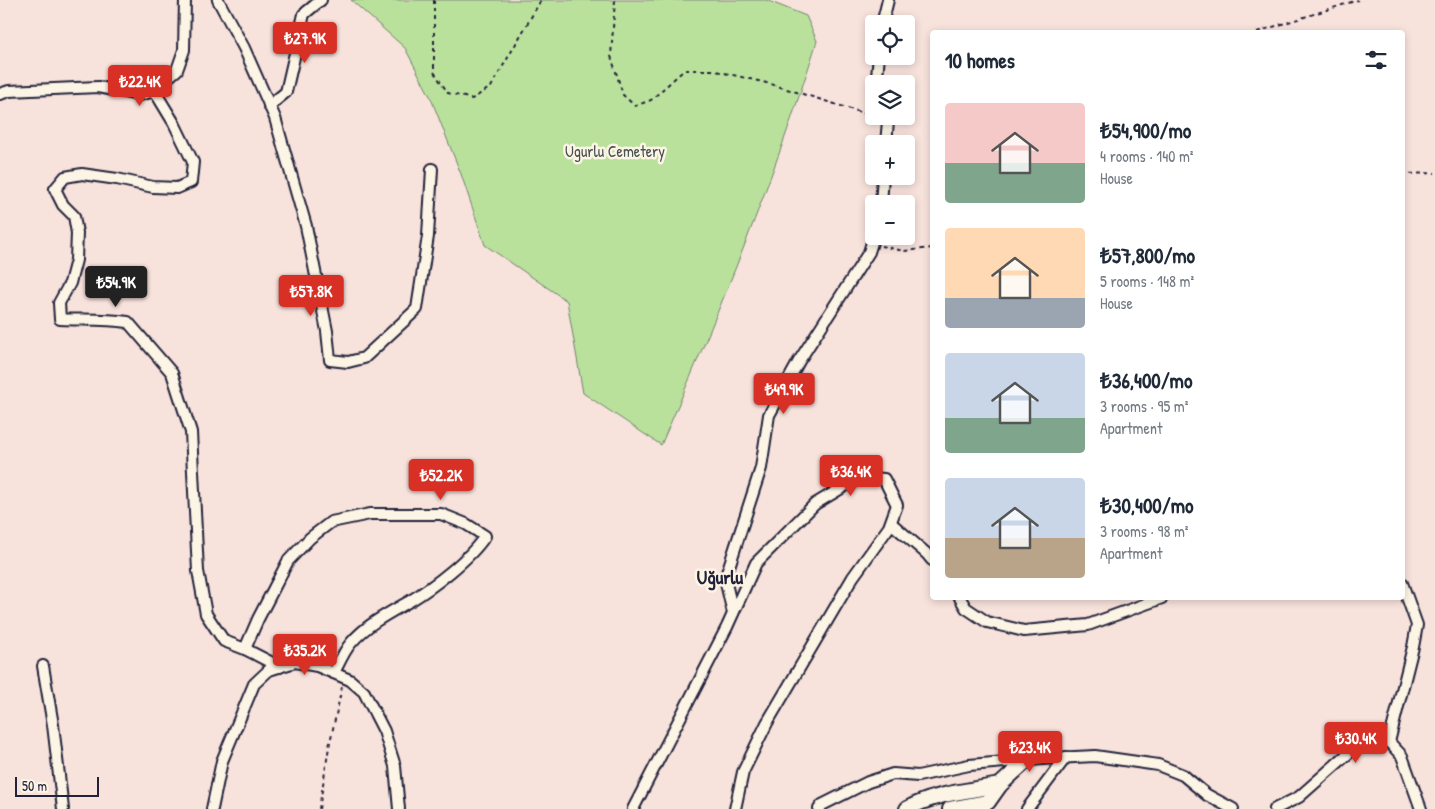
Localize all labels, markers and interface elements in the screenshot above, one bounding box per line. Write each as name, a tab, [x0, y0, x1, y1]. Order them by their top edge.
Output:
map controls	[865, 15, 915, 245]
button: locate	[865, 15, 915, 65]
pin: ₺27.9K	[264, 22, 346, 64]
text: ₺27.9K	[284, 27, 326, 49]
text: 10 homes	[945, 46, 1015, 75]
icon: filters	[1362, 46, 1390, 74]
pin: ₺22.4K	[99, 64, 181, 107]
text: ₺22.4K	[119, 70, 161, 92]
button: layers	[865, 75, 915, 125]
text: ₺54,900/mo	[1100, 116, 1191, 145]
icon: home	[985, 123, 1045, 183]
button: +	[865, 135, 915, 185]
park label: Ugurlu Cemetery	[565, 140, 665, 162]
text: 4 rooms · 140 m²	[1100, 145, 1194, 167]
text: House	[1100, 167, 1133, 189]
button: −	[865, 195, 915, 245]
text: ₺57,800/mo	[1100, 241, 1195, 270]
icon: home	[985, 248, 1045, 308]
pin: ₺54.9K	[75, 266, 157, 308]
text: 5 rooms · 148 m²	[1100, 270, 1194, 292]
text: ₺54.9K	[96, 271, 136, 293]
pin: ₺57.8K	[270, 274, 352, 317]
text: ₺57.8K	[290, 280, 332, 302]
text: House	[1100, 292, 1133, 314]
text: ₺36,400/mo	[1100, 366, 1192, 395]
pin: ₺49.9K	[743, 372, 825, 415]
icon: home	[985, 373, 1045, 433]
text: ₺49.9K	[765, 378, 803, 400]
text: 3 rooms · 95 m²	[1100, 395, 1188, 417]
text: Apartment	[1100, 417, 1163, 439]
pin: ₺36.4K	[810, 454, 892, 497]
pin: ₺52.2K	[400, 458, 482, 501]
text: ₺36.4K	[831, 460, 871, 482]
text: ₺52.2K	[420, 464, 462, 486]
text: ₺30,400/mo	[1100, 491, 1193, 520]
icon: home	[985, 498, 1045, 558]
text: 3 rooms · 98 m²	[1100, 520, 1189, 542]
text: Apartment	[1100, 542, 1163, 564]
district label: Uğurlu	[697, 564, 744, 591]
pin: ₺35.2K	[264, 634, 346, 676]
text: ₺35.2K	[284, 639, 326, 661]
pin: ₺30.4K	[1315, 722, 1397, 764]
text: ₺30.4K	[1335, 727, 1377, 749]
pin: ₺23.4K	[989, 730, 1071, 773]
text: ₺23.4K	[1009, 736, 1051, 758]
scale bar	[15, 774, 99, 797]
text: 50 m	[22, 776, 47, 795]

